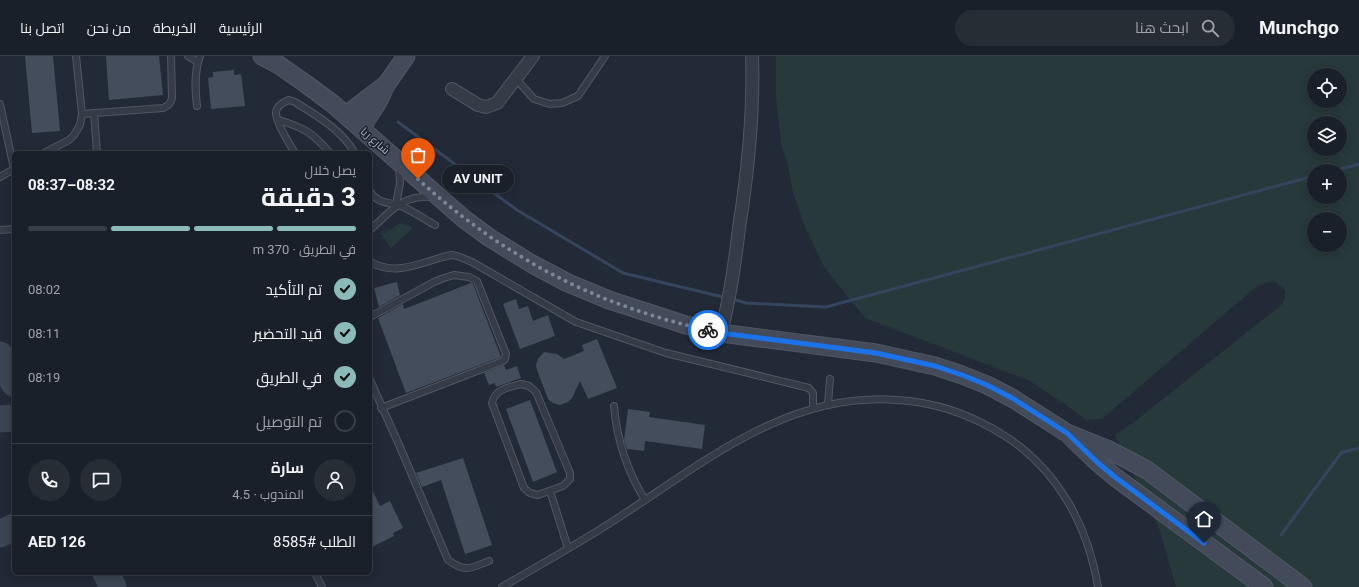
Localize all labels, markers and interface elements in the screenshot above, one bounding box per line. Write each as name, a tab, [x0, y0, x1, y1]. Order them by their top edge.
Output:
search box	[955, 10, 1235, 46]
text: Munchgo	[1259, 16, 1339, 39]
icon: search	[1199, 17, 1221, 39]
text: ابحث هنا	[1135, 19, 1189, 37]
text: اتصل بنا	[20, 20, 65, 36]
text: من نحن	[87, 20, 131, 36]
text: الخريطة	[153, 20, 197, 36]
text: الرئيسية	[219, 20, 263, 36]
map controls	[1307, 68, 1347, 252]
button: locate	[1307, 68, 1347, 108]
button: layers	[1307, 116, 1347, 156]
street label: شارع ريا	[357, 125, 392, 158]
pin	[401, 138, 435, 179]
icon: bag	[407, 144, 429, 166]
text: يصل خلال	[305, 163, 356, 178]
button: +	[1307, 164, 1347, 204]
callout: AV UNIT	[442, 165, 514, 193]
text: AV UNIT	[453, 171, 503, 186]
text: 08:32–08:37	[28, 176, 115, 194]
text: 3 دقيقة	[261, 182, 356, 212]
button: −	[1307, 212, 1347, 252]
text: في الطريق · 370 m	[253, 242, 356, 257]
icon: check	[334, 278, 356, 300]
text: تم التأكيد	[266, 281, 322, 299]
text: 08:02	[28, 282, 60, 297]
courier	[688, 310, 728, 350]
icon: bike	[697, 319, 719, 341]
icon: check	[334, 322, 356, 344]
text: قيد التحضير	[253, 325, 322, 343]
text: 08:11	[28, 326, 60, 341]
icon: check	[334, 366, 356, 388]
text: في الطريق	[256, 369, 322, 387]
text: 08:19	[28, 370, 60, 385]
text: تم التوصيل	[256, 413, 322, 431]
button: phone	[28, 459, 70, 501]
button: chat	[80, 459, 122, 501]
text: سارة	[271, 459, 304, 477]
button: person	[314, 459, 356, 501]
text: المندوب · 4.5	[232, 487, 304, 502]
pin	[1187, 502, 1221, 543]
icon: home	[1193, 508, 1215, 530]
text: AED 126	[28, 533, 86, 551]
text: الطلب #8585	[273, 533, 356, 551]

